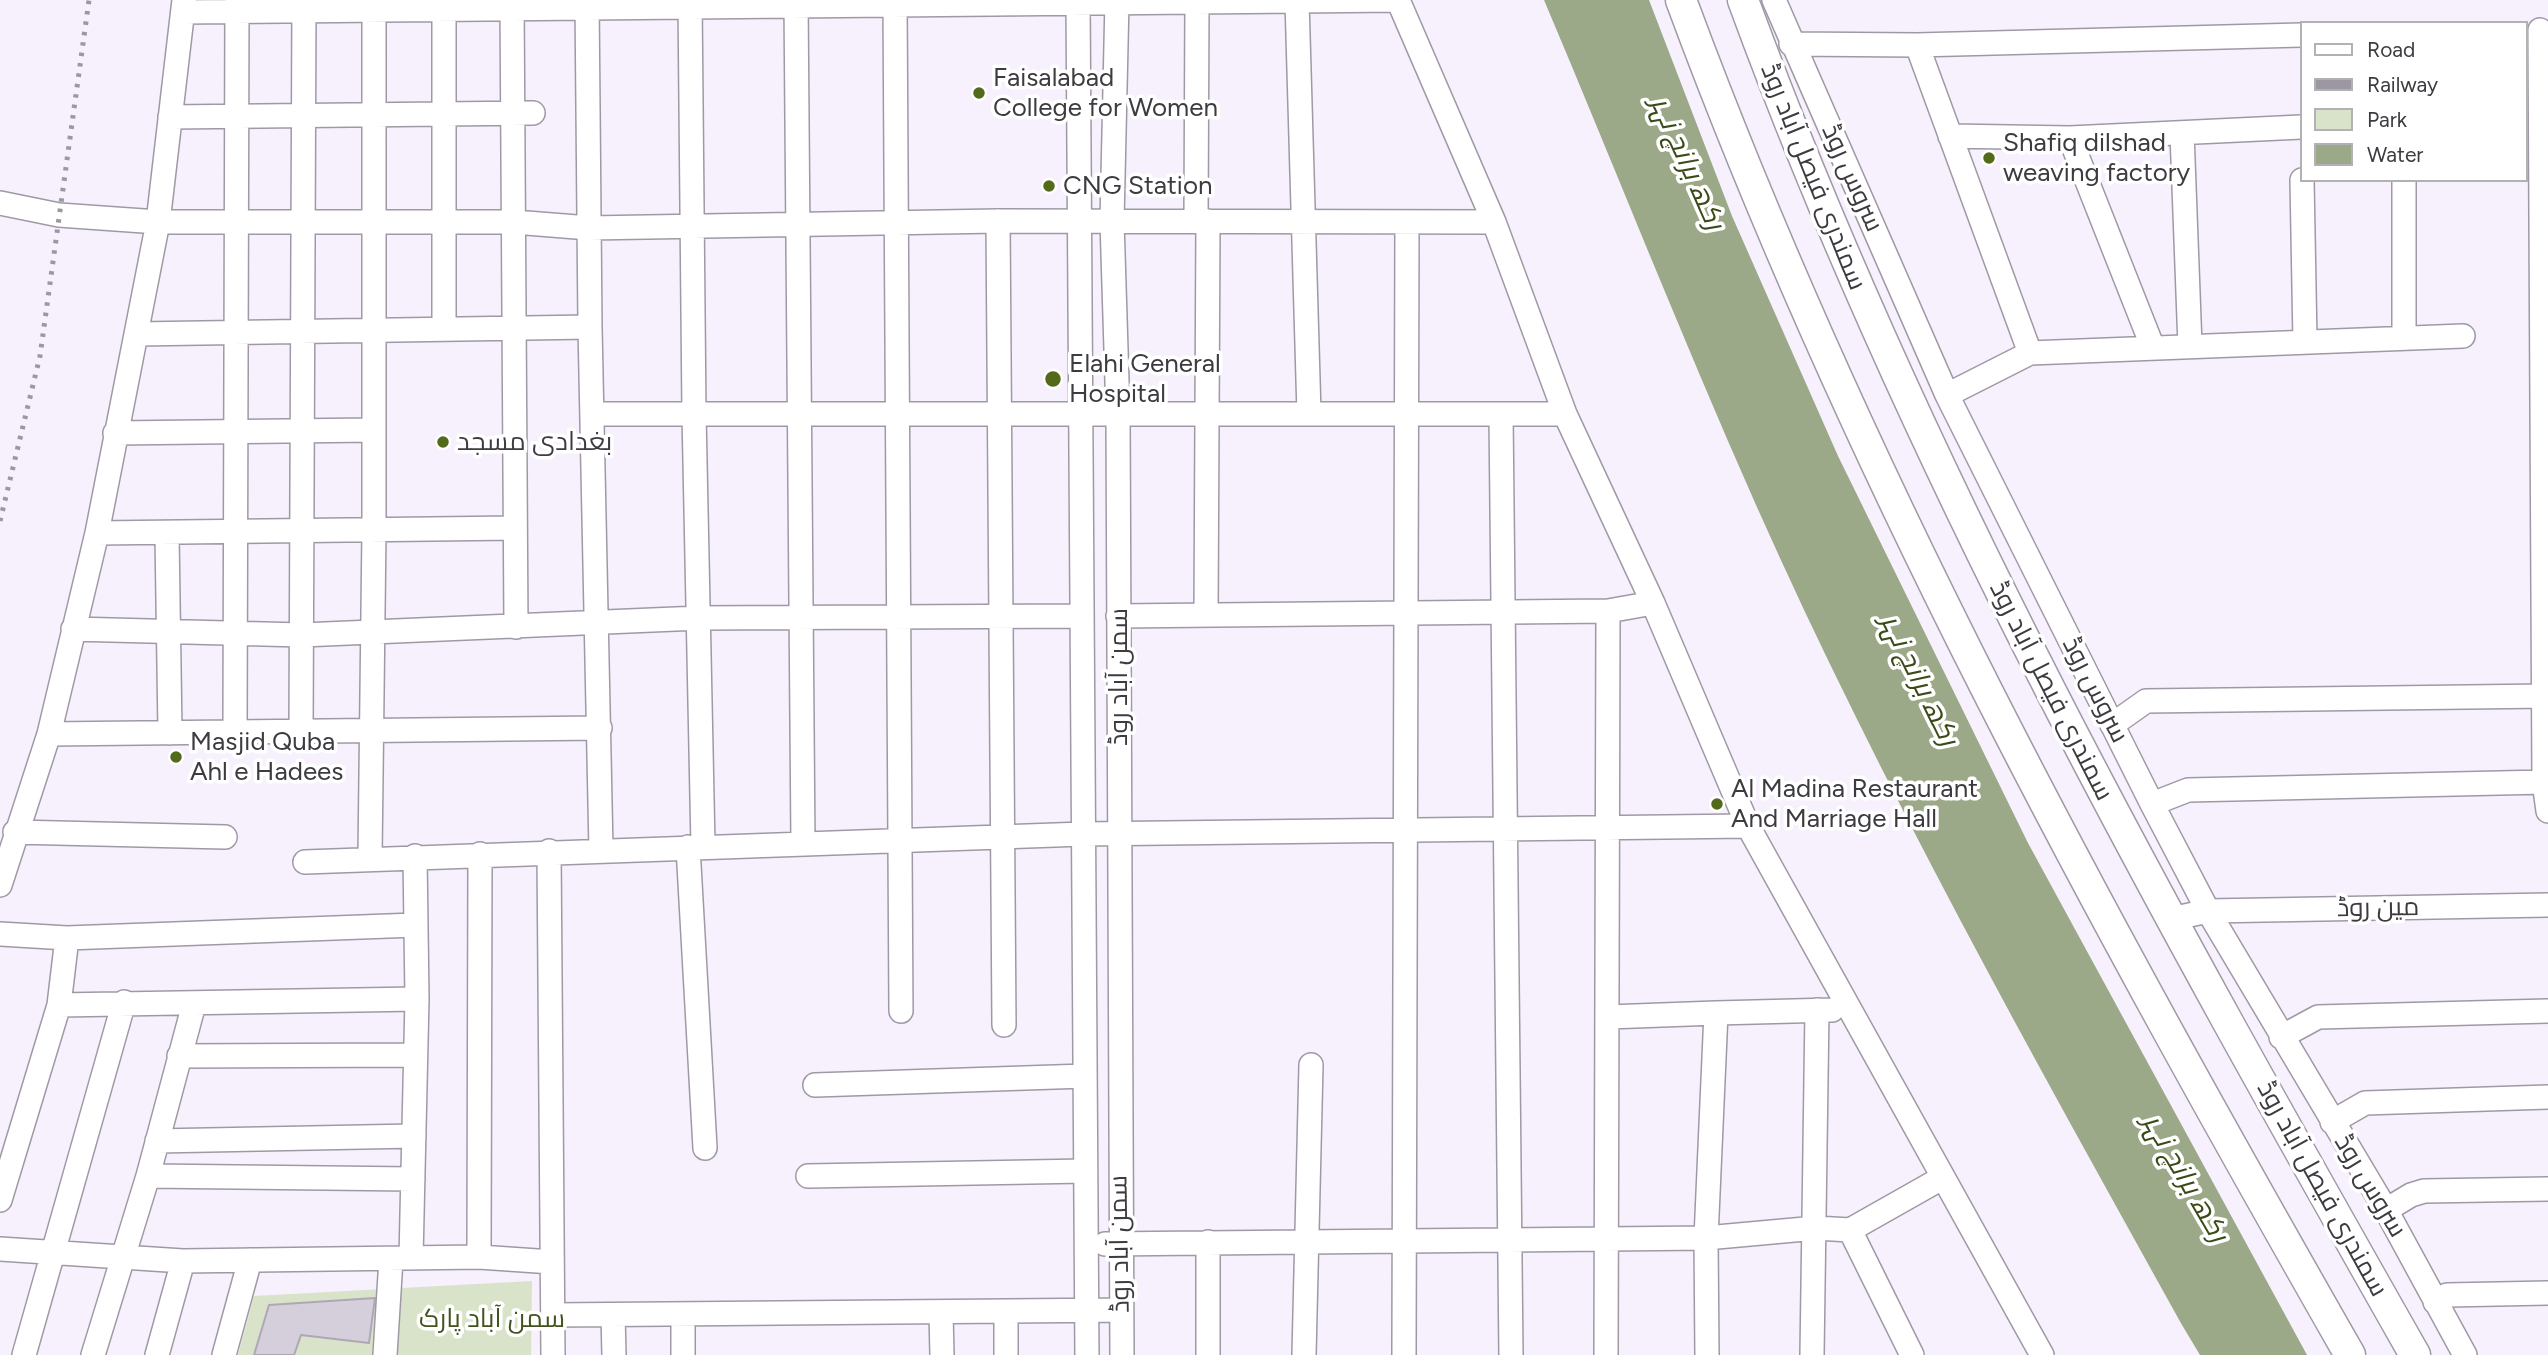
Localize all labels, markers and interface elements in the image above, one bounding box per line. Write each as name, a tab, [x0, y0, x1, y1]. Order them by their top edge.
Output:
legend	[2300, 21, 2527, 182]
text: Road	[2367, 37, 2415, 62]
street label: سمندری فیصل آباد روڈ	[1753, 59, 1873, 295]
place label: Faisalabad College for Women	[993, 62, 1218, 124]
text: Railway	[2367, 72, 2438, 97]
marker: Faisalabad College for Women	[971, 85, 987, 101]
water label: رکھ برانچ نہر	[1643, 91, 1731, 235]
text: Park	[2367, 107, 2407, 132]
street label: سروس روڈ	[1814, 119, 1890, 237]
place label: Shafiq dilshad weaving factory	[2003, 127, 2190, 188]
text: Water	[2367, 142, 2423, 167]
marker: Shafiq dilshad weaving factory	[1981, 150, 1997, 166]
place label: CNG Station	[1063, 170, 1212, 202]
marker: CNG Station	[1041, 178, 1057, 194]
place label: Elahi General Hospital	[1069, 348, 1221, 410]
marker: Elahi General Hospital	[1043, 369, 1063, 389]
place label: بغدادی مسجد	[457, 426, 612, 458]
marker: بغدادی مسجد	[435, 434, 451, 450]
street label: سمندری فیصل آباد روڈ	[1982, 576, 2120, 806]
street label: سمن آباد روڈ	[1103, 608, 1135, 746]
water label: رکھ برانچ نہر	[1873, 609, 1965, 751]
street label: سروس روڈ	[2055, 632, 2135, 748]
place label: Masjid Quba Ahl e Hadees	[190, 726, 343, 788]
marker: Masjid Quba Ahl e Hadees	[168, 749, 184, 765]
place label: Al Madina Restaurant And Marriage Hall	[1731, 773, 1978, 834]
marker: Al Madina Restaurant And Marriage Hall	[1709, 796, 1725, 812]
street label: مین روڈ	[2336, 892, 2420, 924]
street label: سمندری فیصل آباد روڈ	[2250, 1076, 2394, 1302]
water label: رکھ برانچ نہر	[2135, 1108, 2235, 1248]
street label: سروس روڈ	[2327, 1129, 2413, 1243]
street label: سمن آباد روڈ	[1103, 1175, 1137, 1313]
park label: سمن آباد پارک	[419, 1303, 565, 1335]

